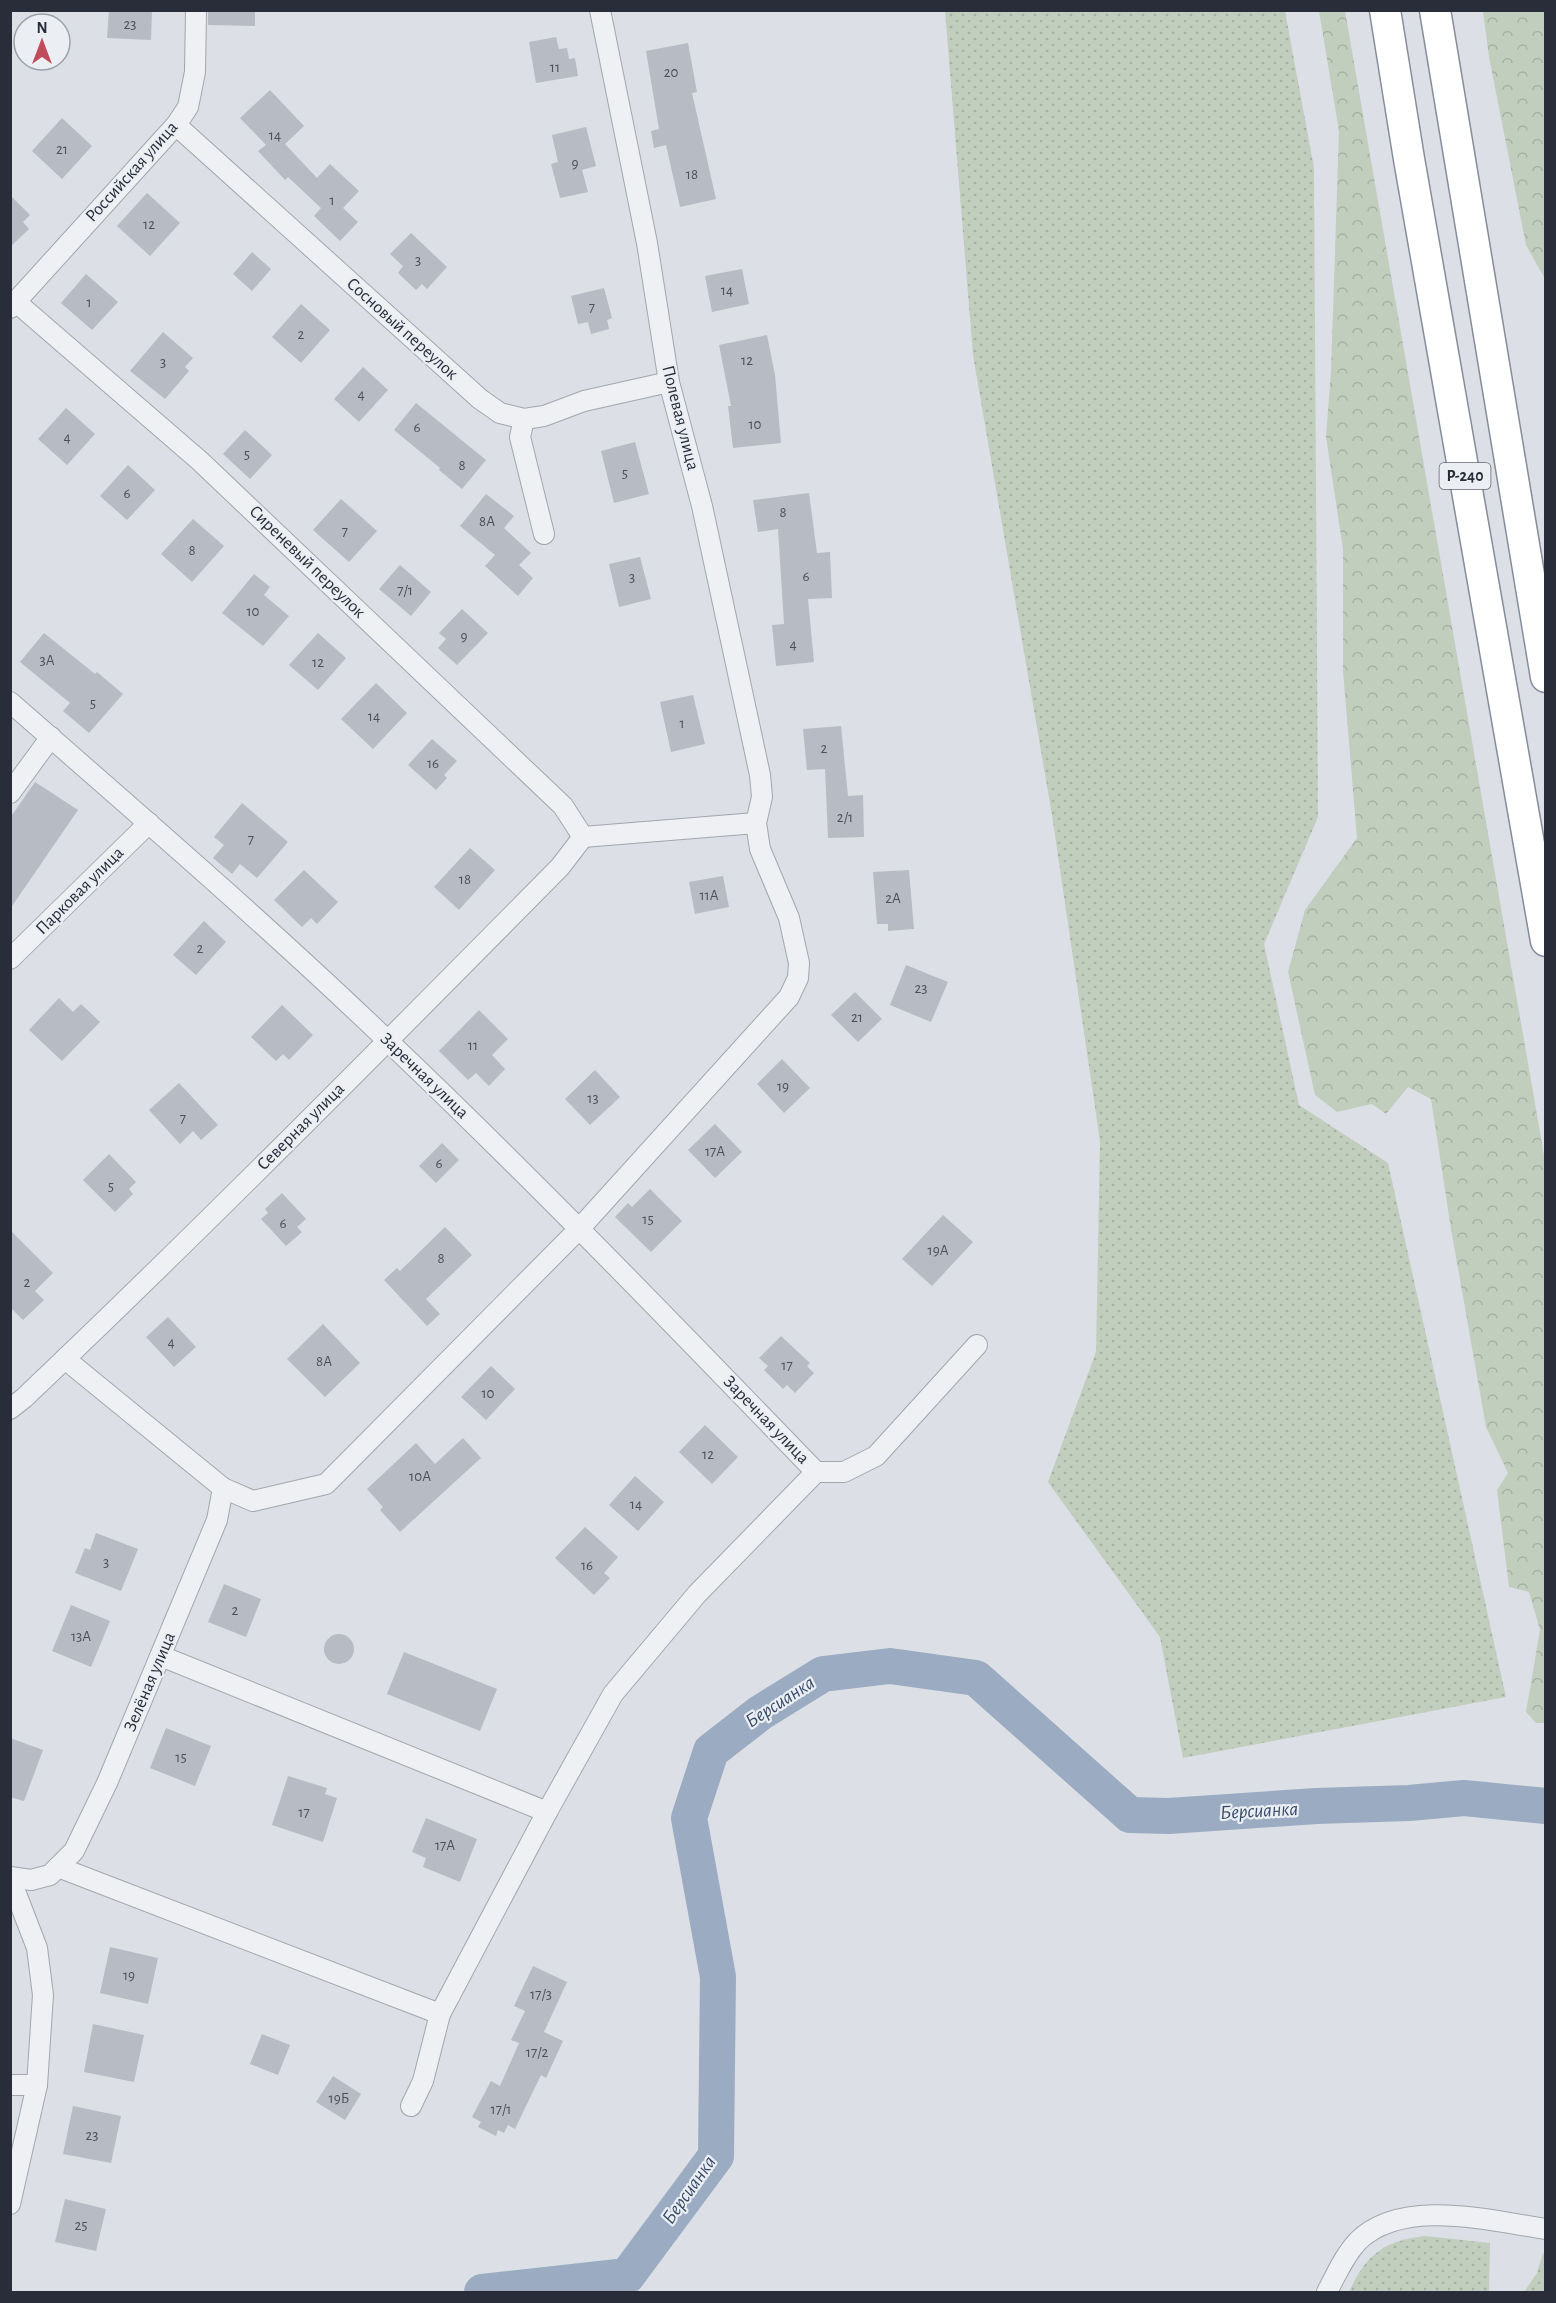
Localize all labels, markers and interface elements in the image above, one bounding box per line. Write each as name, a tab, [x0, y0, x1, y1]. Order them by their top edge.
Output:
north arrow	[12, 12, 72, 72]
house number: 23	[123, 17, 137, 32]
text: N	[36, 20, 48, 36]
house number: 11	[550, 60, 560, 75]
house number: 20	[664, 65, 678, 80]
street label: Российская улица	[82, 118, 182, 226]
house number: 14	[269, 128, 281, 143]
house number: 21	[56, 142, 68, 157]
house number: 9	[571, 156, 579, 171]
house number: 18	[686, 167, 698, 182]
house number: 1	[329, 193, 335, 208]
house number: 12	[143, 217, 155, 232]
house number: 3	[415, 253, 421, 268]
street label: Сосновый переулок	[343, 275, 462, 384]
house number: 14	[721, 283, 733, 298]
house number: 1	[86, 295, 92, 310]
house number: 7	[589, 300, 595, 315]
house number: 2	[298, 327, 305, 342]
house number: 12	[741, 353, 753, 368]
house number: 3	[160, 355, 166, 370]
street label: Полевая улица	[658, 364, 702, 472]
house number: 4	[357, 387, 365, 402]
house number: 10	[748, 417, 762, 432]
house number: 6	[413, 420, 421, 435]
house number: 4	[63, 430, 71, 445]
house number: 5	[244, 447, 250, 462]
house number: 8	[458, 458, 466, 473]
road number: Р-240	[1440, 463, 1490, 489]
house number: 5	[622, 466, 628, 481]
house number: 6	[123, 486, 131, 501]
street label: Сиреневый переулок	[245, 502, 369, 622]
house number: 8	[779, 505, 787, 520]
house number: 8А	[479, 514, 495, 529]
house number: 7	[342, 524, 348, 539]
house number: 8	[188, 543, 196, 558]
house number: 6	[802, 569, 810, 584]
house number: 3	[629, 570, 635, 585]
house number: 7/1	[397, 583, 413, 598]
house number: 10	[246, 604, 260, 619]
house number: 9	[460, 629, 468, 644]
house number: 4	[789, 637, 797, 652]
house number: 3А	[39, 653, 55, 668]
house number: 12	[312, 655, 324, 670]
house number: 5	[90, 696, 96, 711]
house number: 14	[368, 709, 380, 724]
house number: 1	[679, 716, 685, 731]
house number: 2	[821, 741, 828, 756]
house number: 16	[427, 756, 439, 771]
house number: 2/1	[837, 810, 853, 825]
house number: 7	[248, 832, 254, 847]
street label: Парковая улица	[33, 844, 127, 938]
house number: 18	[459, 872, 471, 887]
house number: 11А	[699, 888, 719, 903]
house number: 2А	[885, 891, 901, 906]
house number: 2	[197, 941, 204, 956]
house number: 23	[914, 981, 928, 996]
house number: 21	[851, 1010, 863, 1025]
street label: Заречная улица	[376, 1030, 472, 1122]
house number: 11	[468, 1038, 478, 1053]
house number: 19	[777, 1079, 789, 1094]
street label: Северная улица	[254, 1080, 348, 1174]
house number: 13	[587, 1091, 599, 1106]
house number: 7	[180, 1111, 186, 1126]
house number: 17А	[705, 1144, 725, 1159]
house number: 6	[435, 1156, 443, 1171]
house number: 5	[108, 1179, 114, 1194]
house number: 15	[642, 1212, 654, 1227]
house number: 6	[279, 1216, 287, 1231]
house number: 19А	[927, 1243, 949, 1258]
house number: 8	[437, 1251, 445, 1266]
house number: 2	[24, 1275, 31, 1290]
house number: 4	[167, 1335, 175, 1350]
house number: 8А	[316, 1354, 332, 1369]
house number: 17	[781, 1358, 793, 1373]
street label: Заречная улица	[720, 1372, 812, 1468]
house number: 10	[481, 1386, 495, 1401]
house number: 12	[702, 1447, 714, 1462]
house number: 10А	[409, 1469, 431, 1484]
house number: 14	[630, 1497, 642, 1512]
house number: 3	[103, 1555, 109, 1570]
house number: 16	[581, 1558, 593, 1573]
house number: 2	[232, 1603, 239, 1618]
house number: 13А	[71, 1629, 91, 1644]
street label: Зелёная улица	[121, 1630, 179, 1734]
water label: Берсианка	[742, 1672, 818, 1732]
house number: 15	[175, 1750, 187, 1765]
water label: Берсианка	[1219, 1799, 1299, 1823]
house number: 17	[298, 1805, 310, 1820]
house number: 17А	[435, 1838, 455, 1853]
house number: 19	[123, 1968, 135, 1983]
house number: 17/3	[530, 1987, 552, 2002]
house number: 17/2	[526, 2045, 548, 2060]
house number: 19Б	[329, 2091, 349, 2106]
house number: 17/1	[491, 2102, 511, 2117]
house number: 23	[85, 2128, 99, 2143]
water label: Берсианка	[658, 2152, 720, 2228]
house number: 25	[74, 2218, 88, 2233]

